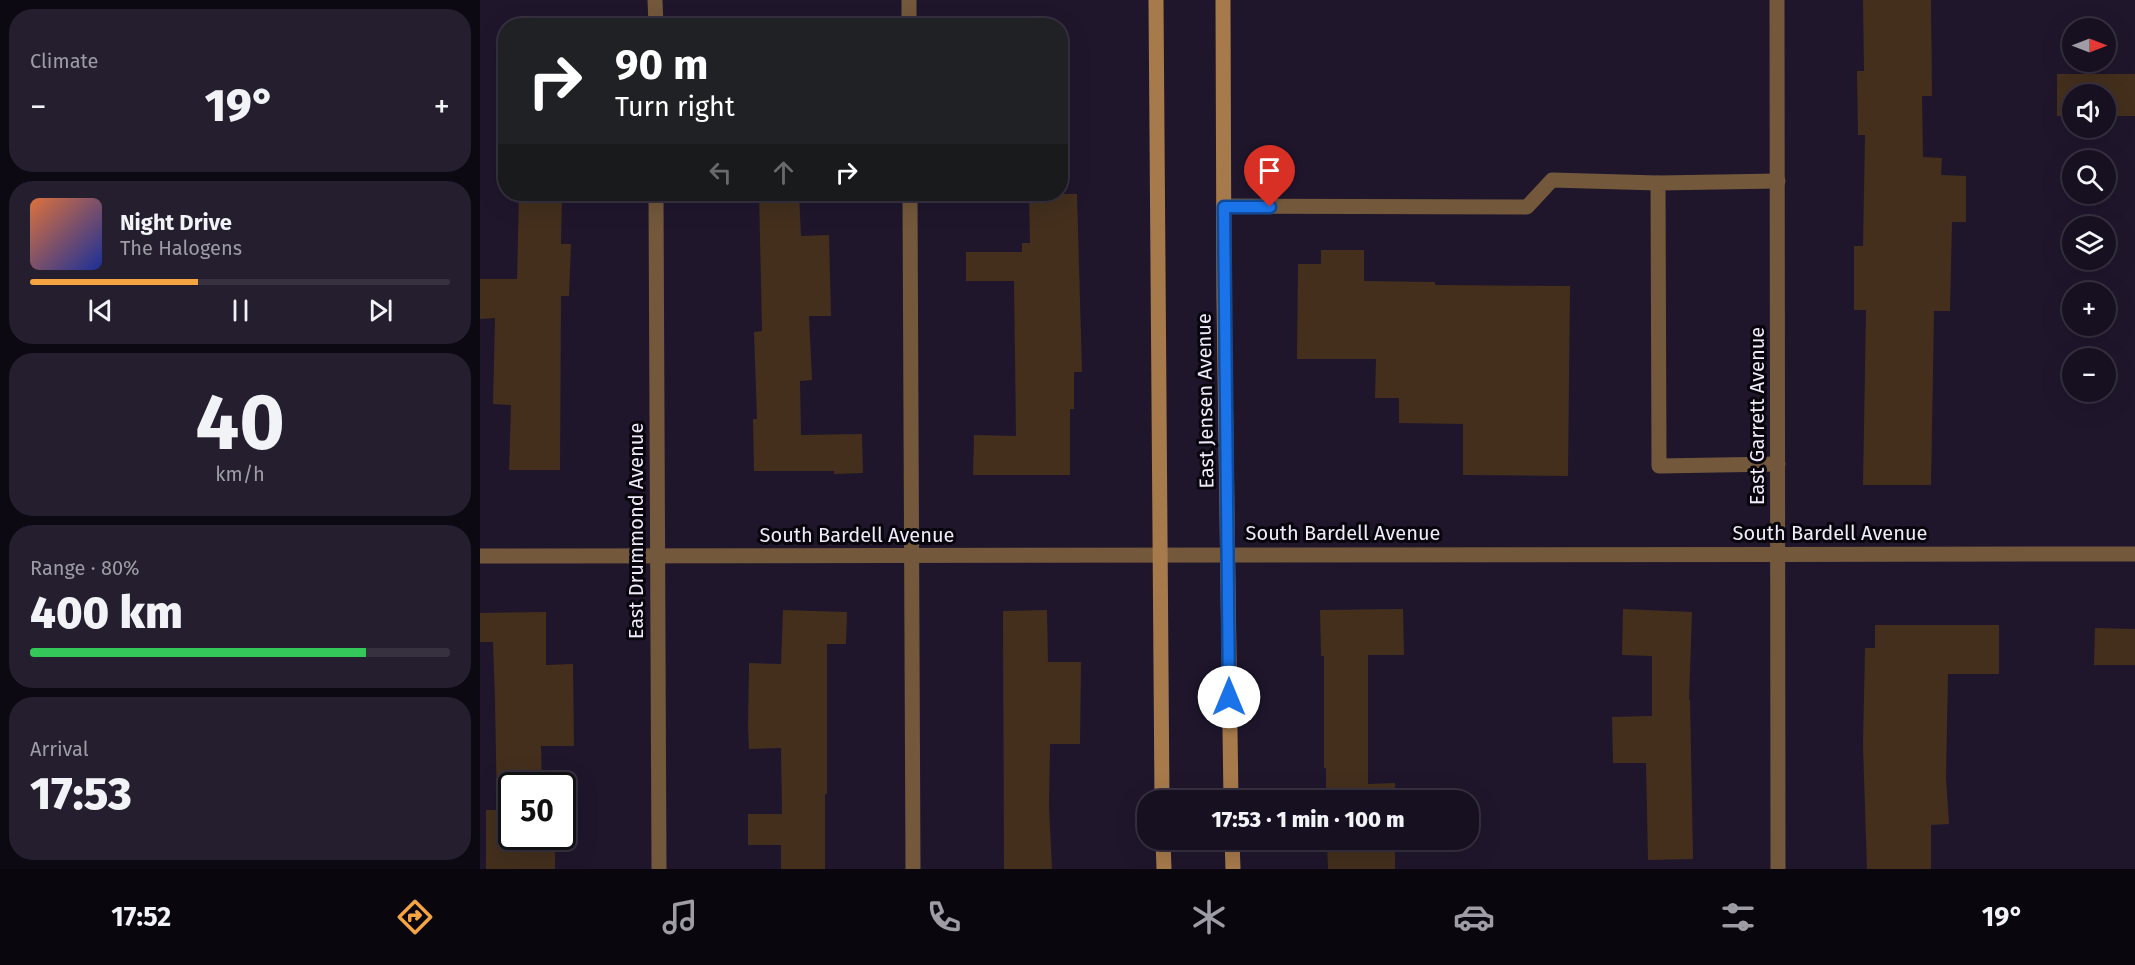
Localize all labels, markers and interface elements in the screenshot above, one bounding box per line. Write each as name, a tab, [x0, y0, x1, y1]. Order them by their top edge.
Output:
north arrow	[2062, 18, 2116, 72]
map controls	[2062, 18, 2116, 402]
text: 90 m	[615, 40, 709, 90]
icon: right	[516, 42, 594, 120]
text: Climate	[30, 49, 98, 73]
text: 19°	[205, 79, 275, 133]
button: sound	[2062, 84, 2116, 138]
text: −	[30, 87, 47, 127]
text: +	[434, 87, 450, 127]
text: Turn right	[615, 91, 735, 123]
pin	[1244, 145, 1295, 207]
button: search	[2062, 150, 2116, 204]
icon: arrive	[1253, 154, 1286, 187]
icon: left	[704, 156, 737, 189]
icon: ahead	[767, 156, 800, 189]
icon: right	[830, 156, 863, 189]
text: Night Drive	[120, 209, 232, 236]
button: layers	[2062, 216, 2116, 270]
text: The Halogens	[120, 236, 242, 260]
button: +	[2062, 282, 2116, 336]
icon: previous	[84, 294, 117, 327]
icon: pause	[224, 294, 257, 327]
icon: next	[364, 294, 397, 327]
street label: East Jensen Avenue	[1191, 313, 1219, 489]
street label: East Garrett Avenue	[1745, 327, 1769, 505]
button: −	[2062, 348, 2116, 402]
text: 40	[195, 376, 285, 470]
street label: East Drummond Avenue	[624, 423, 648, 639]
text: km/h	[215, 462, 265, 486]
street label: South Bardell Avenue	[1246, 521, 1440, 545]
street label: South Bardell Avenue	[1733, 521, 1927, 545]
street label: South Bardell Avenue	[760, 523, 954, 547]
text: Range · 80%	[30, 556, 140, 580]
text: 400 km	[30, 586, 183, 640]
position arrow	[1197, 665, 1261, 729]
text: Arrival	[30, 737, 89, 761]
text: 17:53	[30, 767, 132, 821]
speed limit sign: 50	[498, 772, 576, 850]
text: 17:53 · 1 min · 100 m	[1211, 806, 1405, 833]
icon: directions	[394, 896, 436, 938]
icon: music	[659, 896, 701, 938]
icon: phone	[923, 896, 965, 938]
icon: climate	[1188, 896, 1230, 938]
icon: car	[1453, 896, 1495, 938]
icon: filters	[1717, 896, 1759, 938]
text: 17:52	[111, 901, 171, 933]
text: 19°	[1982, 901, 2024, 933]

